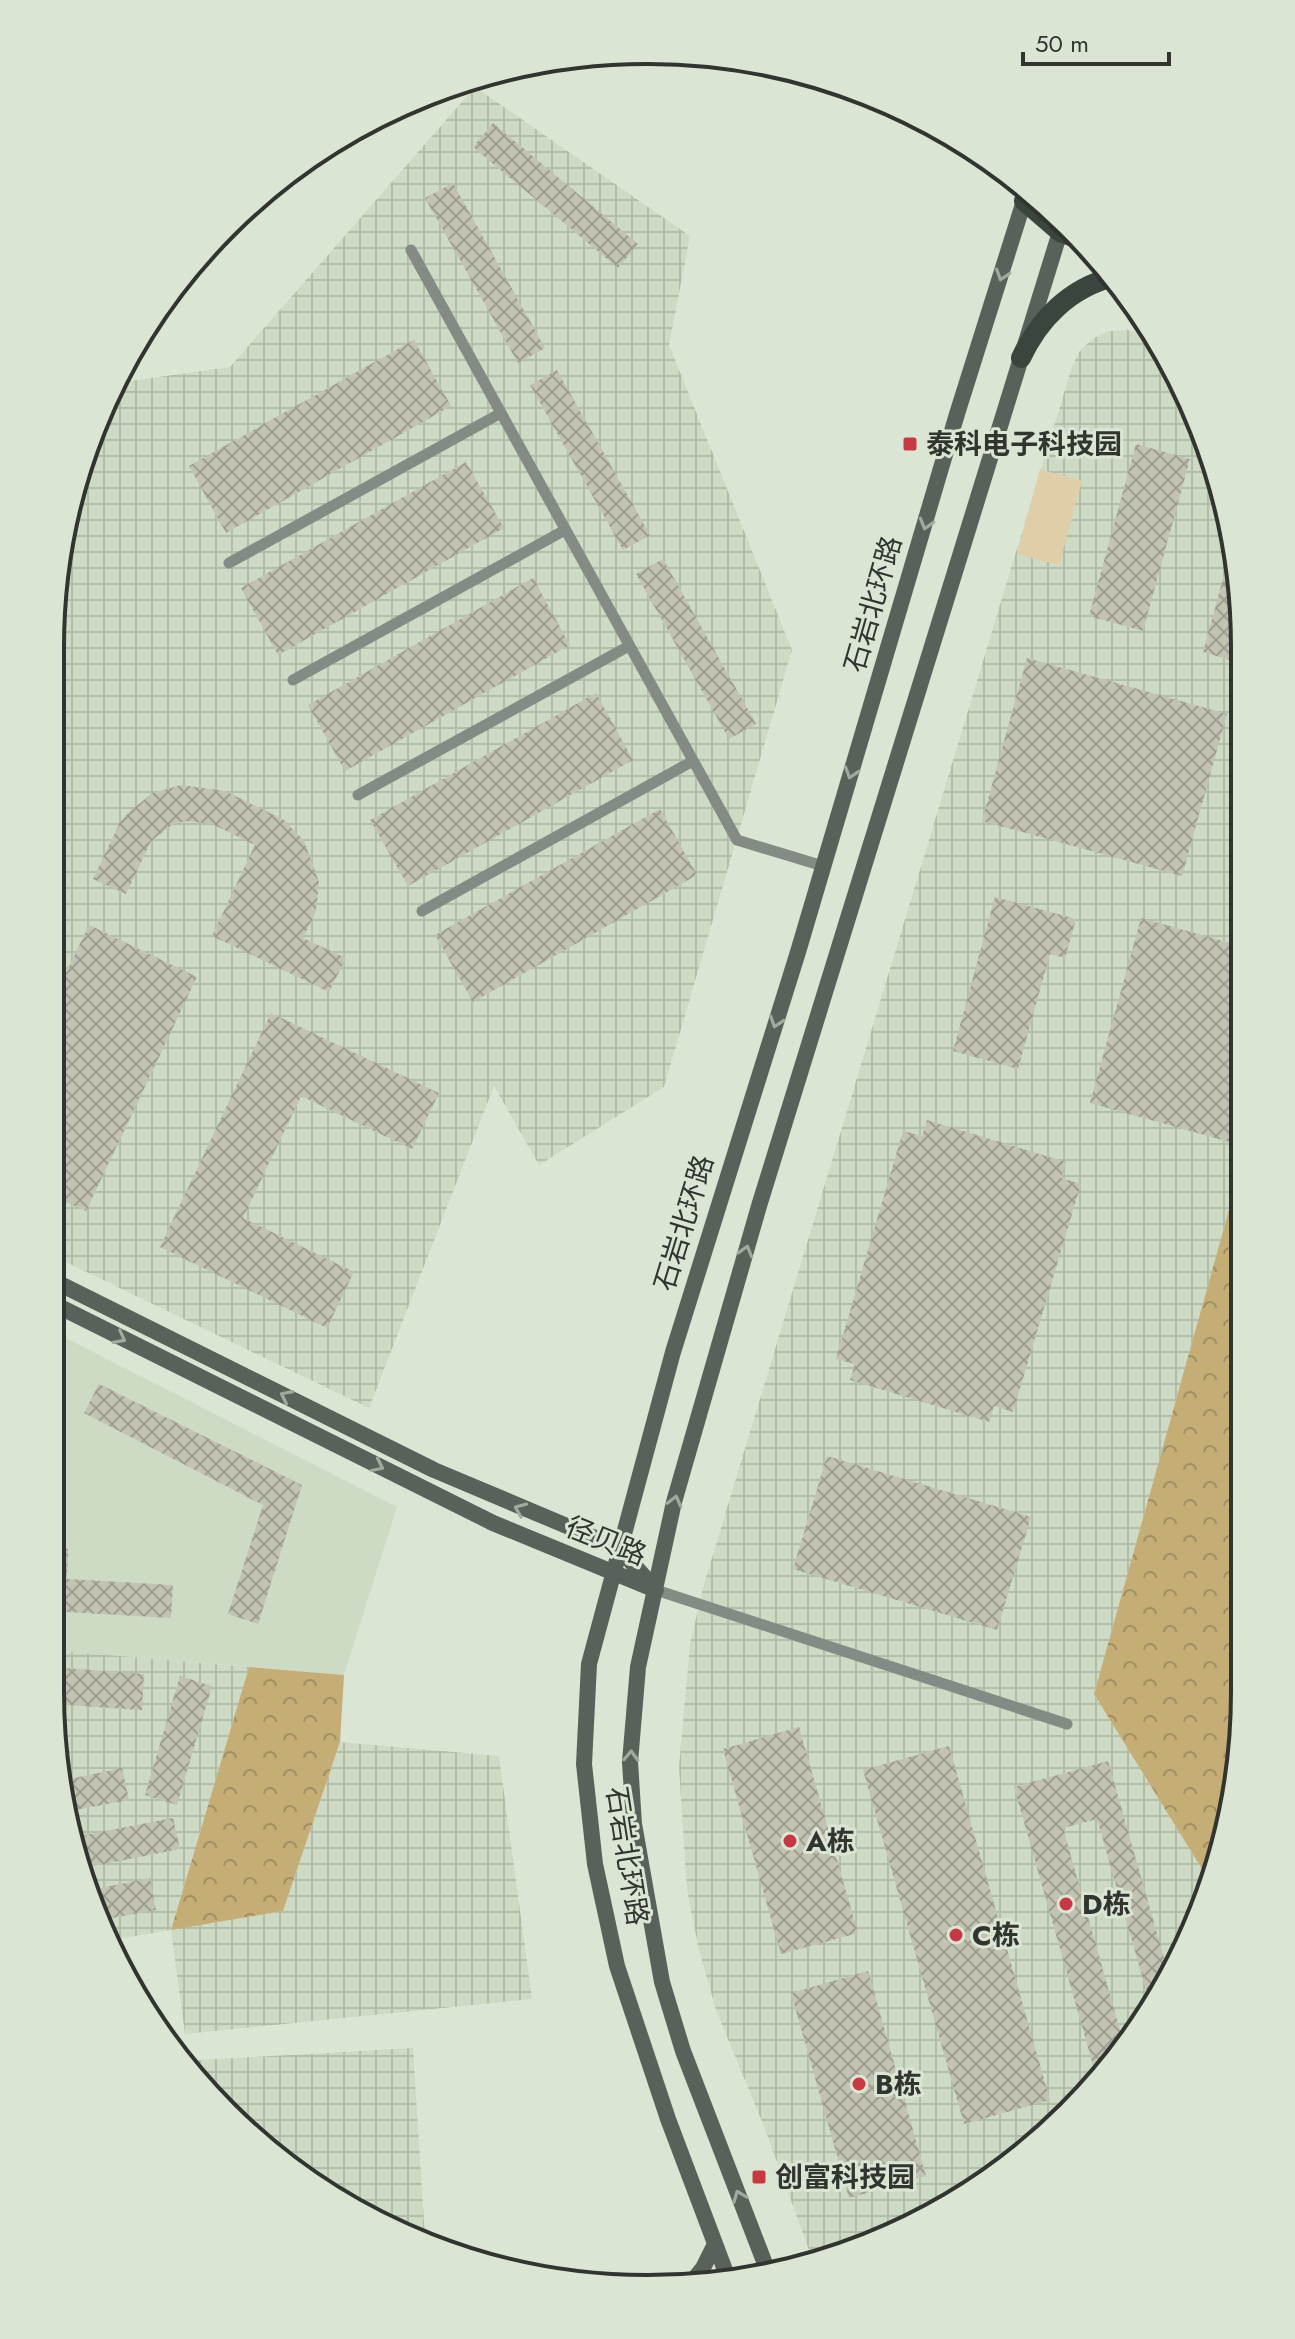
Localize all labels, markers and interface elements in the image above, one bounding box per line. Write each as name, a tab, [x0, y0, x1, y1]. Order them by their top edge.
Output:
scale bar	[1023, 16, 1169, 66]
text: 50 m	[1035, 26, 1089, 61]
one-way arrow	[995, 268, 1011, 282]
place label: 泰科电子科技园	[926, 424, 1122, 465]
marker: 泰科电子科技园	[901, 435, 919, 453]
one-way arrow	[919, 516, 935, 530]
street label: 石岩北环路	[834, 531, 912, 677]
one-way arrow	[844, 766, 860, 779]
one-way arrow	[769, 1015, 785, 1028]
street label: 石岩北环路	[644, 1150, 724, 1296]
one-way arrow	[737, 1244, 754, 1258]
one-way arrow	[111, 1328, 126, 1343]
one-way arrow	[280, 1391, 295, 1406]
one-way arrow	[369, 1456, 384, 1472]
one-way arrow	[666, 1494, 683, 1508]
one-way arrow	[514, 1502, 529, 1518]
street label: 径贝路	[559, 1506, 653, 1576]
one-way arrow	[623, 1749, 640, 1762]
street label: 石岩北环路	[596, 1784, 658, 1928]
place label: A栋	[805, 1821, 855, 1862]
marker: A栋	[781, 1832, 799, 1850]
place label: D栋	[1082, 1884, 1131, 1925]
marker: D栋	[1057, 1895, 1075, 1913]
place label: C栋	[972, 1915, 1020, 1956]
marker: C栋	[947, 1926, 965, 1944]
place label: B栋	[875, 2064, 922, 2105]
marker: B栋	[850, 2075, 868, 2093]
place label: 创富科技园	[775, 2157, 915, 2198]
marker: 创富科技园	[750, 2168, 768, 2186]
one-way arrow	[732, 2190, 749, 2204]

